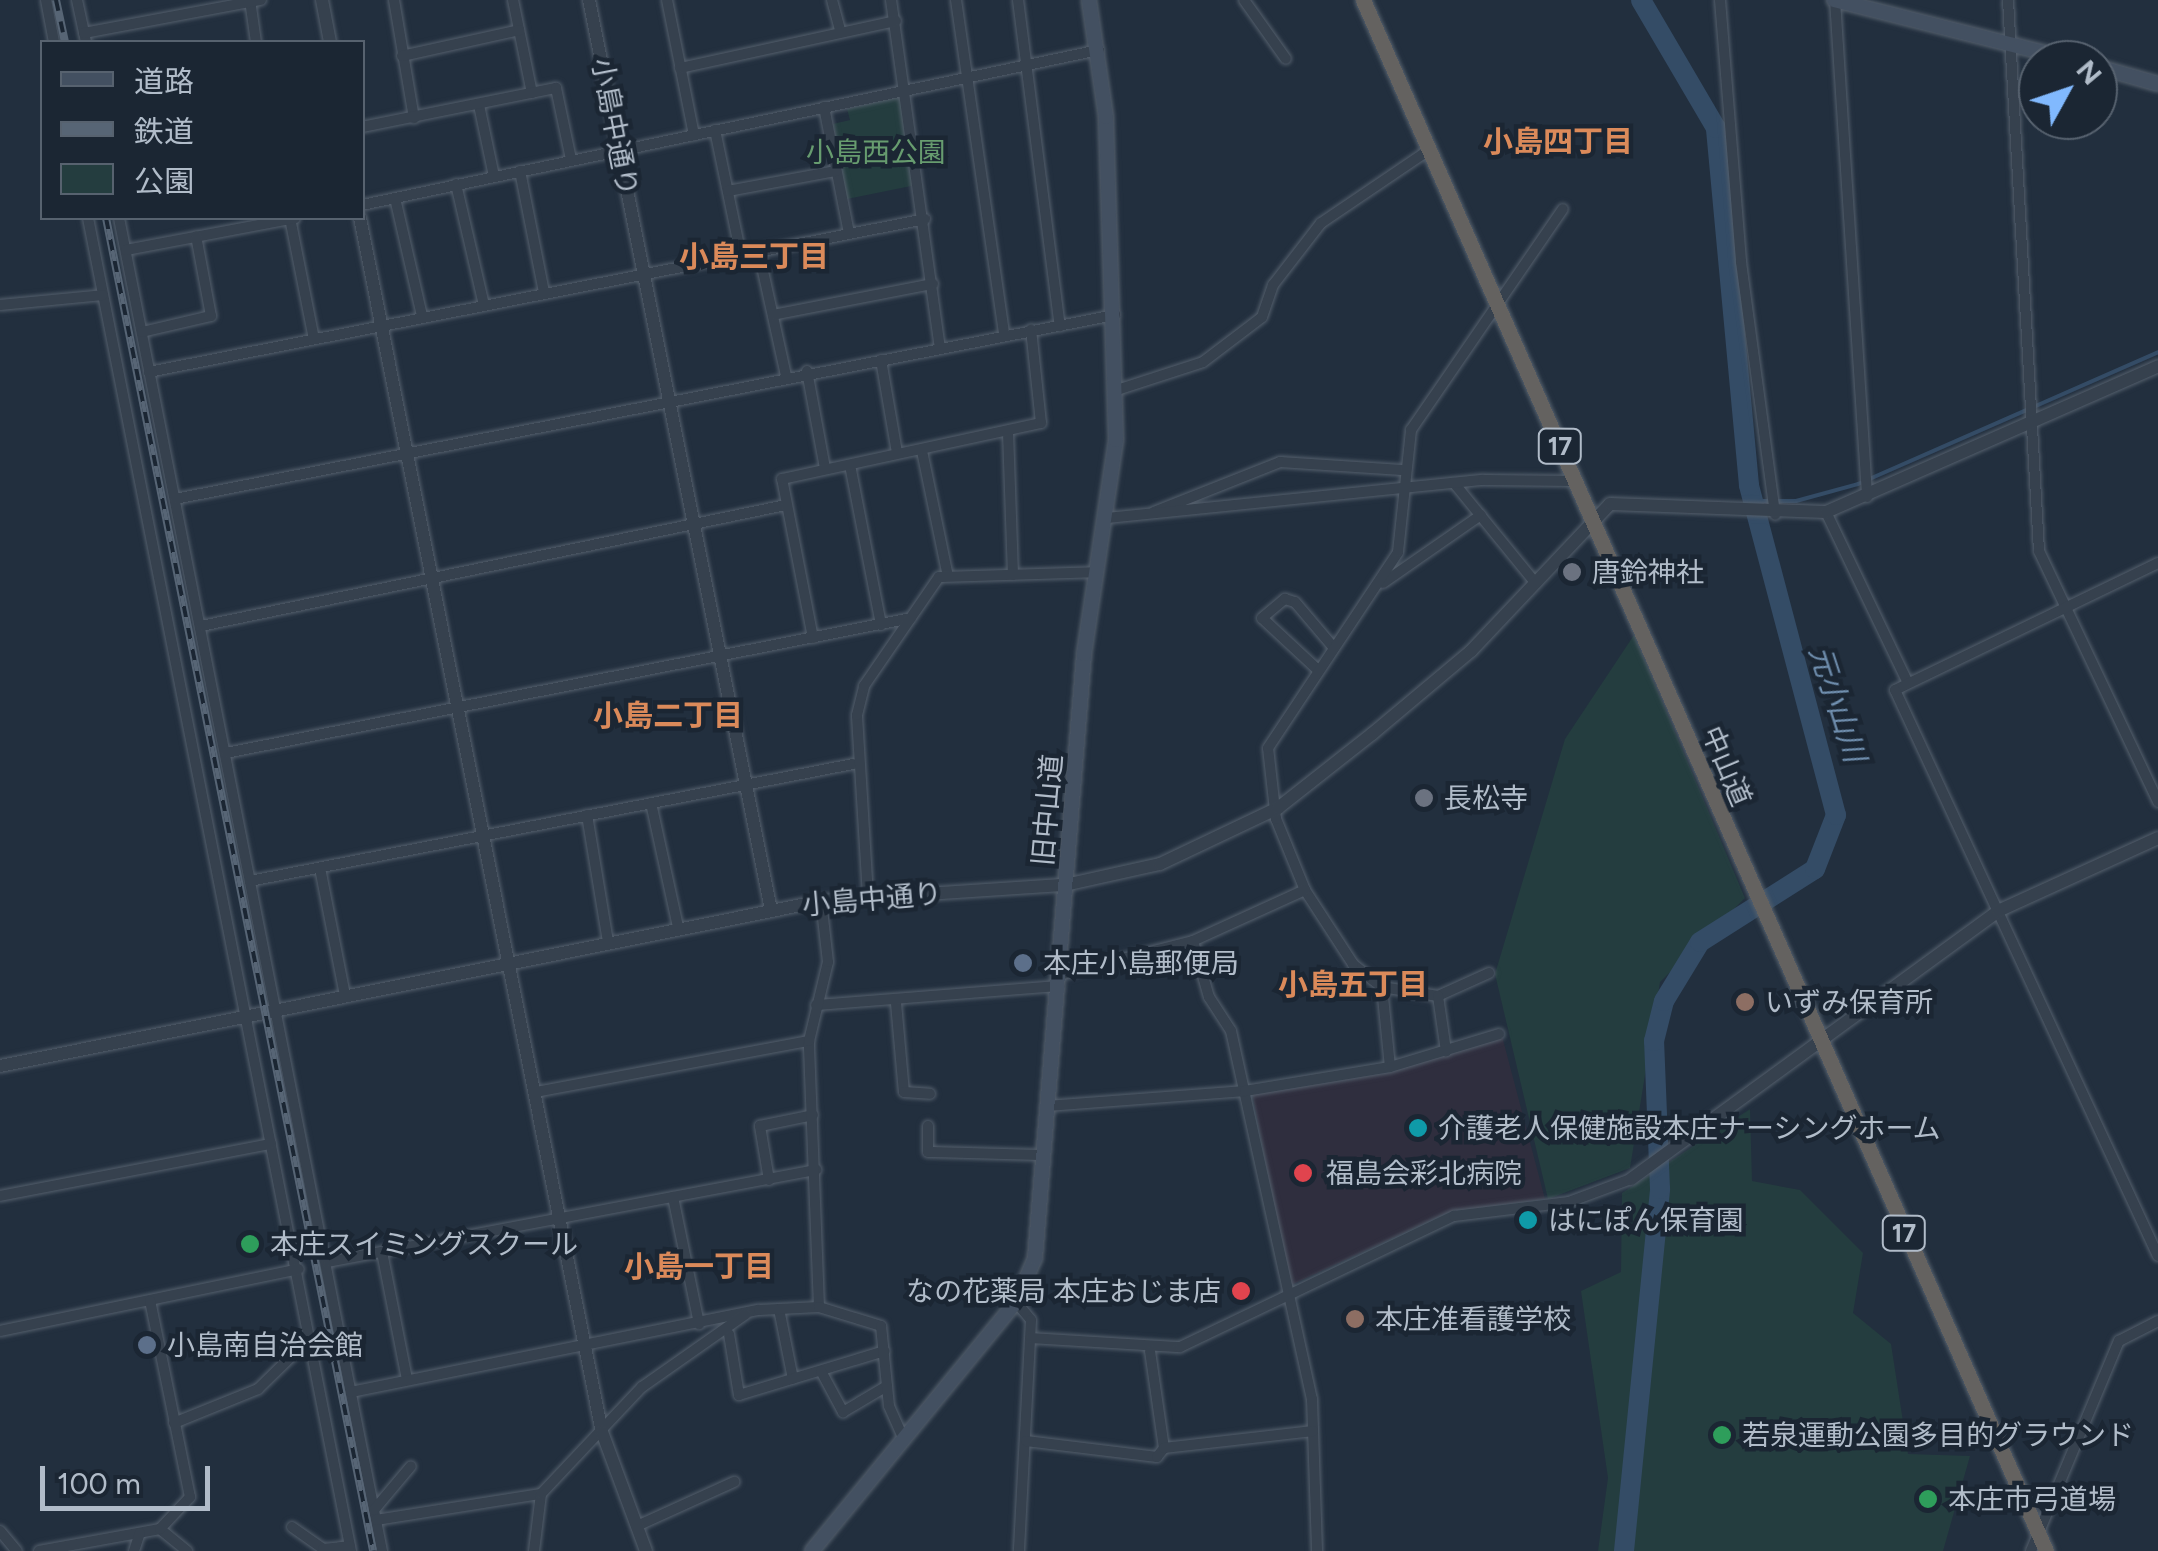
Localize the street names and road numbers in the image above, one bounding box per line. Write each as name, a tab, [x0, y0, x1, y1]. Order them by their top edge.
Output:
street label: 小島中通り	[585, 55, 645, 199]
road number: 17	[1538, 426, 1582, 466]
street label: 中山道	[1695, 721, 1759, 811]
street label: 旧中山道	[1025, 753, 1069, 867]
street label: 小島中通り	[801, 876, 943, 922]
road number: 17	[1882, 1213, 1926, 1253]

